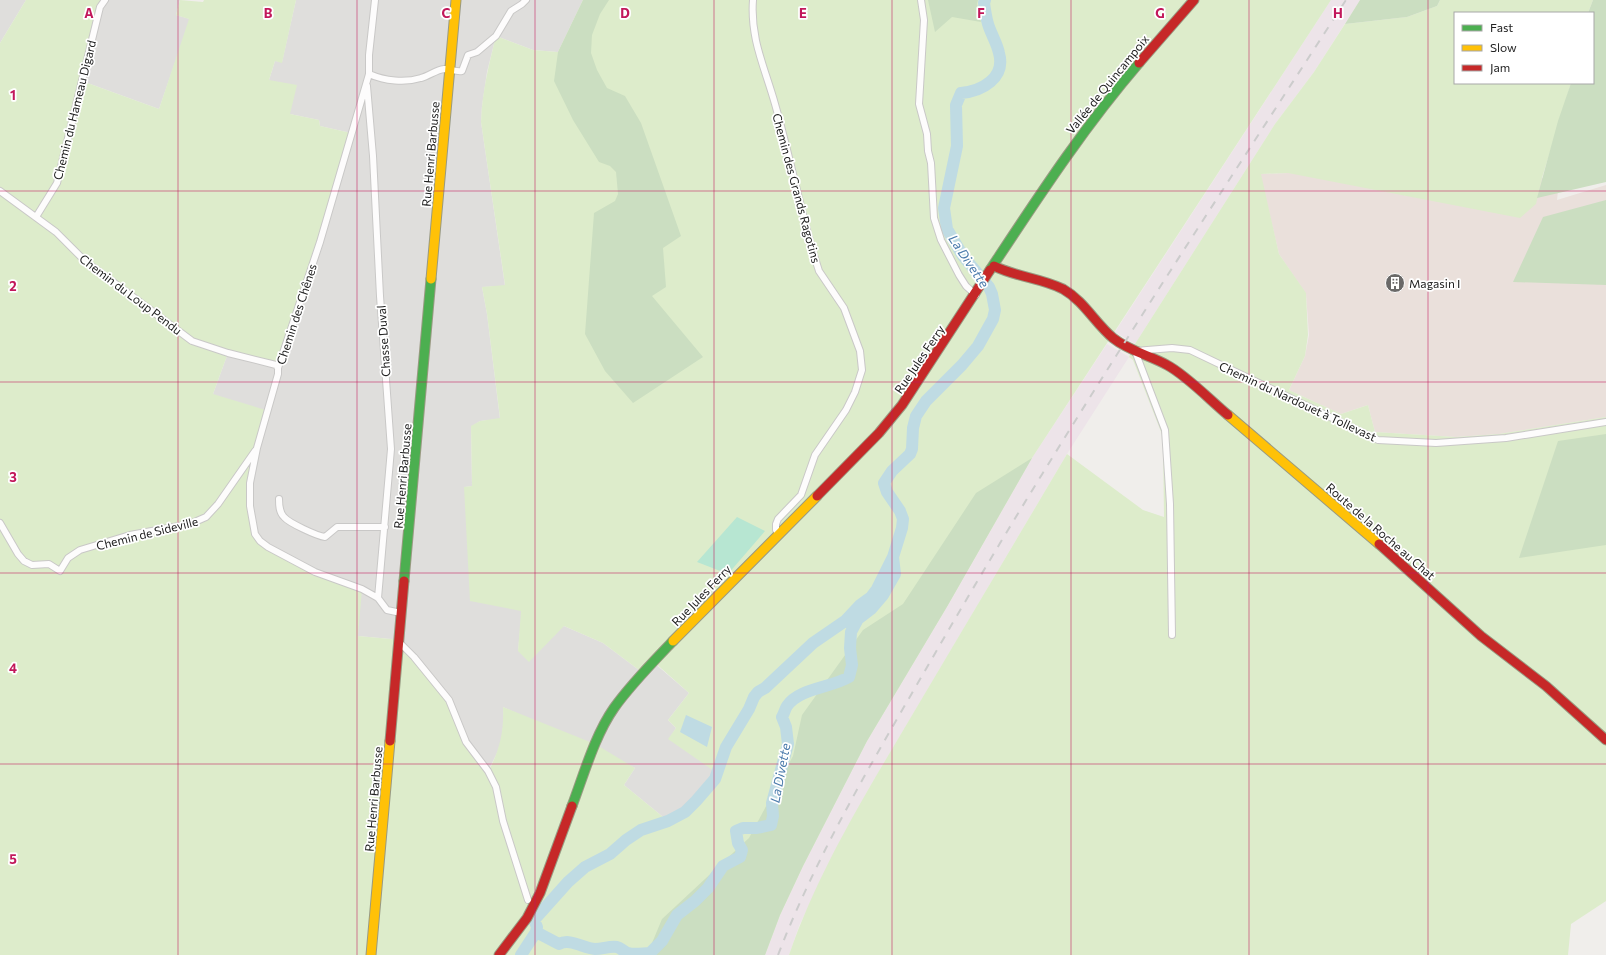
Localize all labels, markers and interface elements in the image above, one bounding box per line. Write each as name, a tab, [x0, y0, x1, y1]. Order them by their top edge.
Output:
text: A	[84, 5, 94, 21]
text: B	[264, 5, 273, 21]
text: C	[442, 5, 451, 21]
text: D	[620, 5, 630, 21]
text: E	[799, 5, 807, 21]
text: F	[977, 5, 985, 21]
text: G	[1155, 5, 1165, 21]
text: H	[1333, 5, 1343, 21]
legend	[1454, 12, 1594, 84]
text: Fast	[1490, 20, 1513, 34]
street label: Vallée de Quincampoix	[1063, 31, 1152, 136]
street label: Chemin du Hameau Digard	[50, 39, 98, 181]
text: Slow	[1490, 40, 1517, 54]
text: Jam	[1490, 60, 1510, 75]
text: 1	[10, 87, 16, 103]
street label: Rue Henri Barbusse	[418, 101, 442, 207]
street label: Chemin des Grands Ragotins	[770, 112, 824, 264]
water label: La Divette	[945, 231, 993, 291]
street label: Chemin du Loup Pendu	[77, 251, 185, 337]
street label: Chemin des Chênes	[273, 262, 319, 366]
building icon: Magasin I	[1384, 272, 1406, 294]
place label: Magasin I	[1409, 276, 1460, 290]
text: 2	[9, 278, 17, 294]
street label: Chasse Duval	[374, 305, 392, 377]
street label: Rue Jules Ferry	[891, 322, 948, 396]
street label: Chemin du Nardouet à Tollevast	[1217, 358, 1379, 444]
street label: Rue Henri Barbusse	[390, 423, 414, 529]
text: 3	[9, 469, 17, 485]
street label: Route de la Roche au Chat	[1324, 480, 1438, 582]
street label: Chemin de Sideville	[95, 514, 199, 552]
street label: Rue Jules Ferry	[668, 562, 734, 629]
text: 4	[9, 660, 17, 676]
water label: La Divette	[766, 742, 794, 804]
street label: Rue Henri Barbusse	[361, 746, 385, 852]
text: 5	[9, 851, 17, 867]

